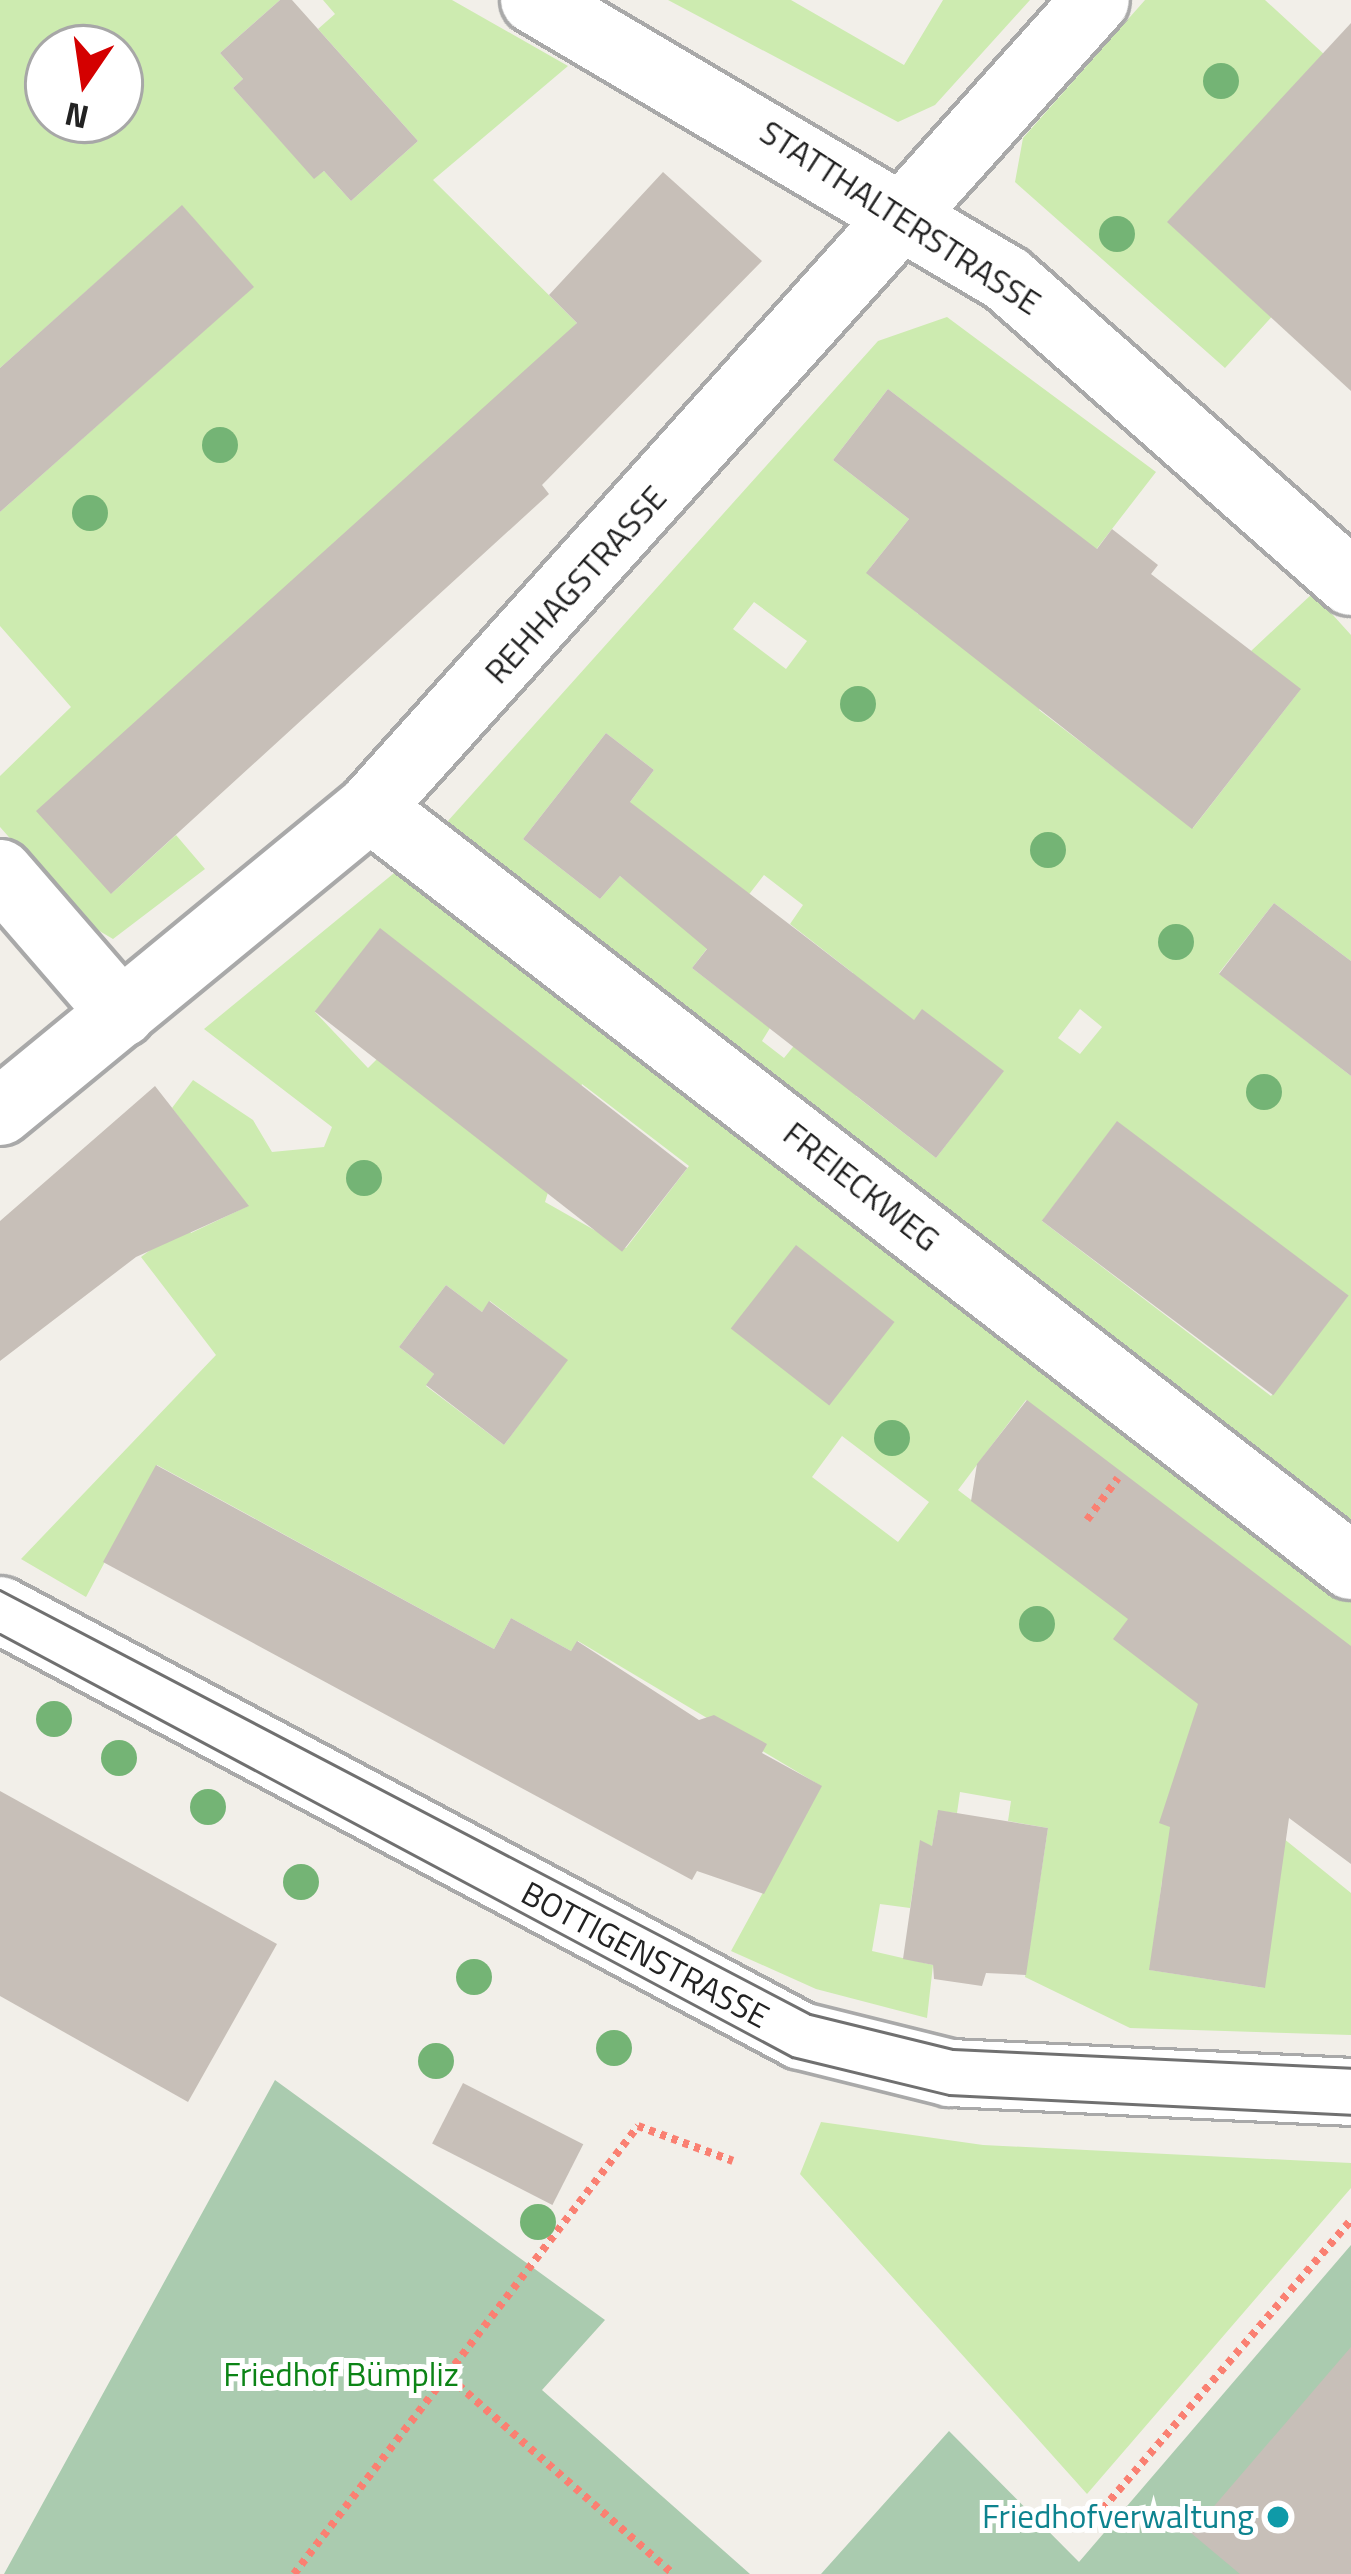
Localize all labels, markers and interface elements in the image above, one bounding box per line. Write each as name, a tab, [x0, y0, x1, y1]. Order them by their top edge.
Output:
north arrow	[24, 24, 144, 144]
text: N	[60, 89, 93, 143]
street label: STATTHALTERSTRASSE	[753, 113, 1047, 323]
street label: REHHAGSTRASSE	[477, 478, 675, 692]
street label: FREIECKWEG	[775, 1114, 947, 1260]
street label: BOTTIGENSTRASSE	[515, 1873, 775, 2037]
park label: Friedhof Bümpliz	[223, 2355, 459, 2395]
place label: Friedhofverwaltung	[982, 2497, 1254, 2537]
marker: Friedhofverwaltung	[1265, 2504, 1291, 2530]

